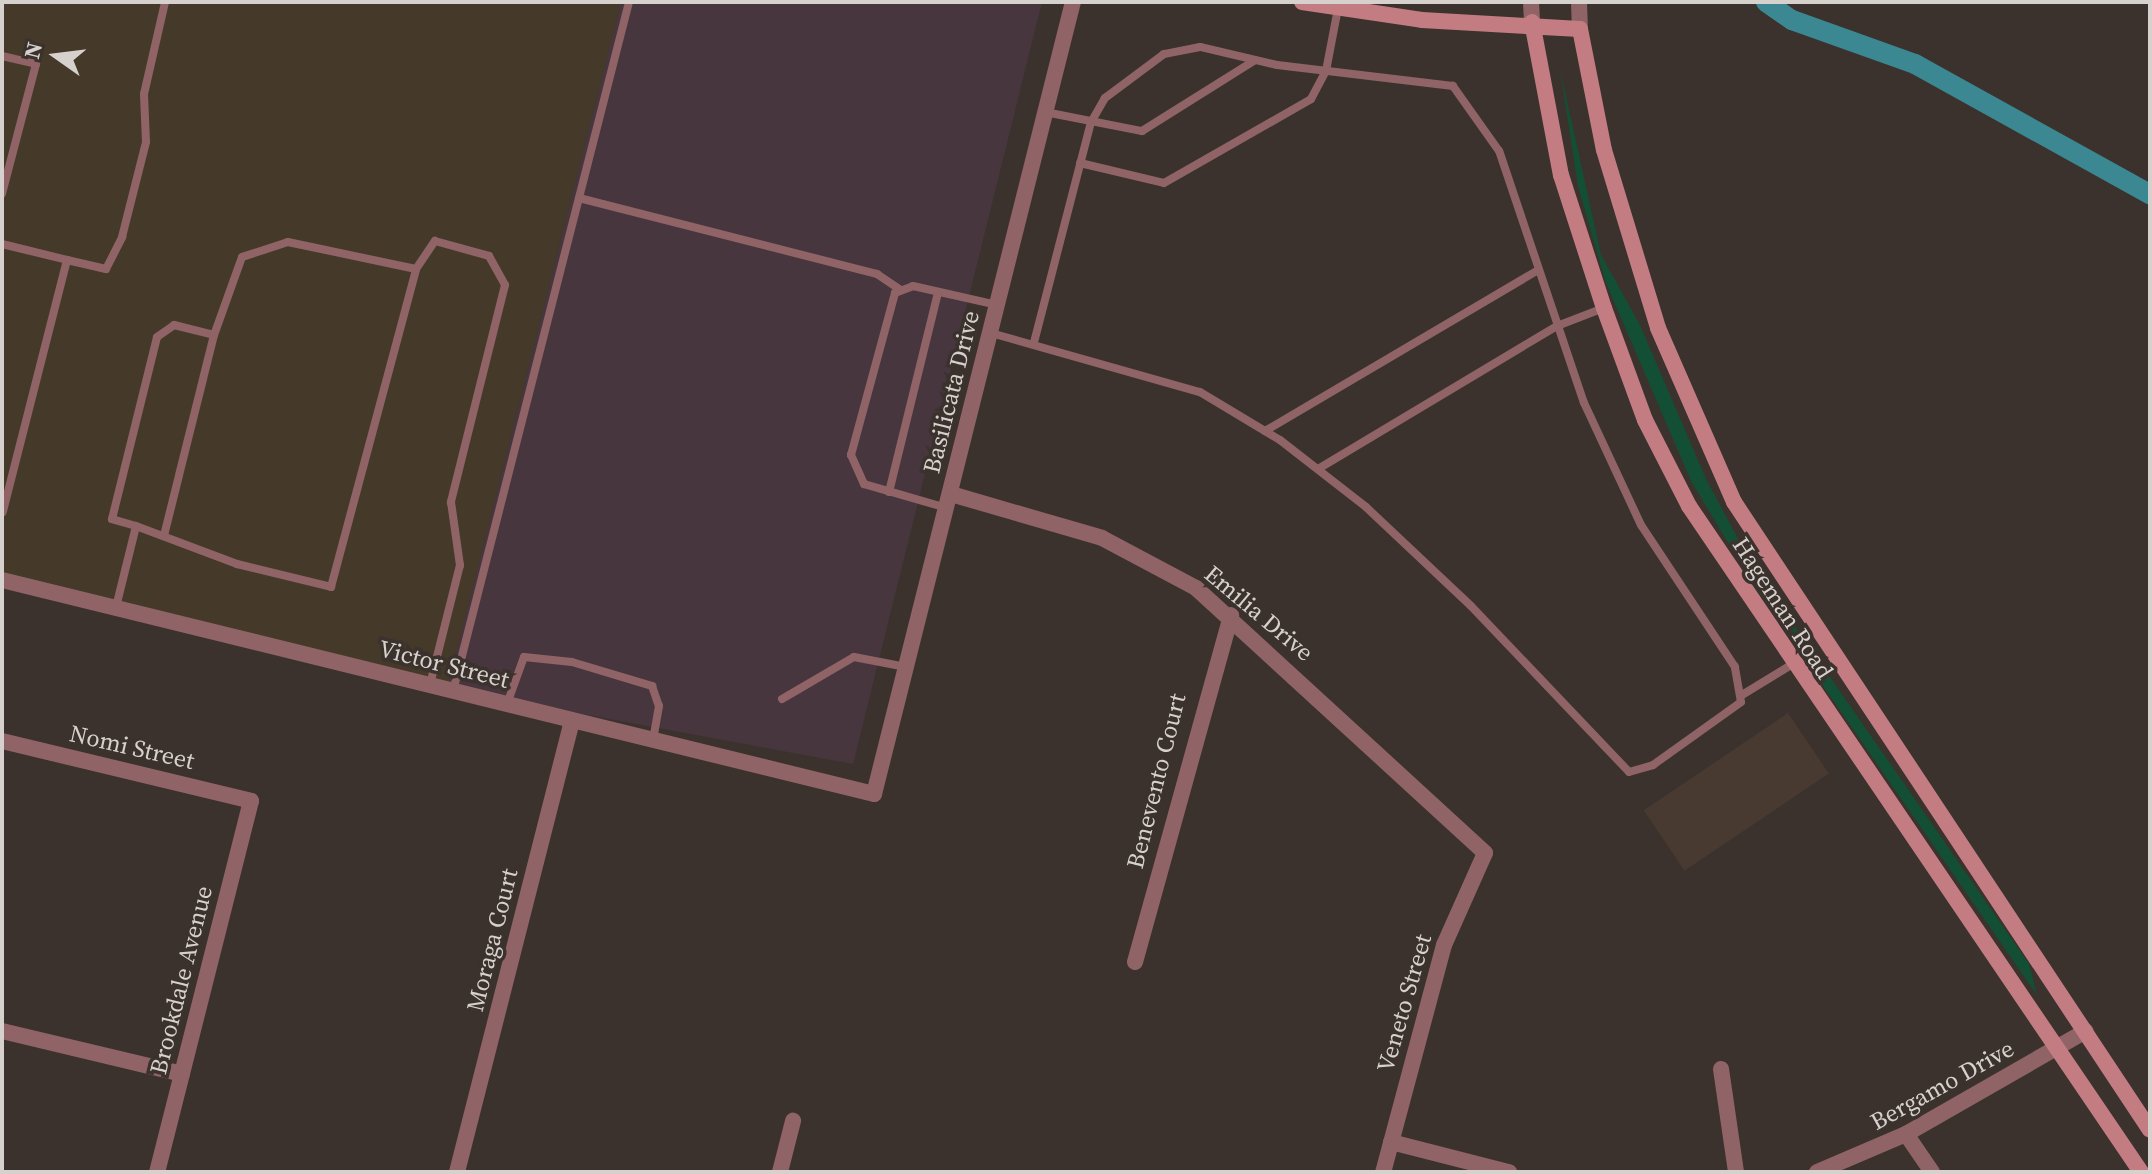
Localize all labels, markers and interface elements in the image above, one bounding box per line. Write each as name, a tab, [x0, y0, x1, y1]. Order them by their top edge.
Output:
north arrow	[16, 16, 96, 96]
text: N	[16, 39, 49, 62]
street label: Basilicata Drive	[917, 308, 985, 476]
street label: Hageman Road	[1727, 532, 1839, 684]
street label: Emilia Drive	[1199, 559, 1319, 667]
street label: Victor Street	[376, 634, 512, 694]
street label: Benevento Court	[1120, 691, 1192, 871]
street label: Nomi Street	[67, 719, 197, 775]
street label: Moraga Court	[460, 865, 524, 1015]
street label: Brookdale Avenue	[144, 883, 218, 1077]
street label: Veneto Street	[1371, 931, 1437, 1075]
street label: Bergamo Drive	[1865, 1034, 2019, 1136]

